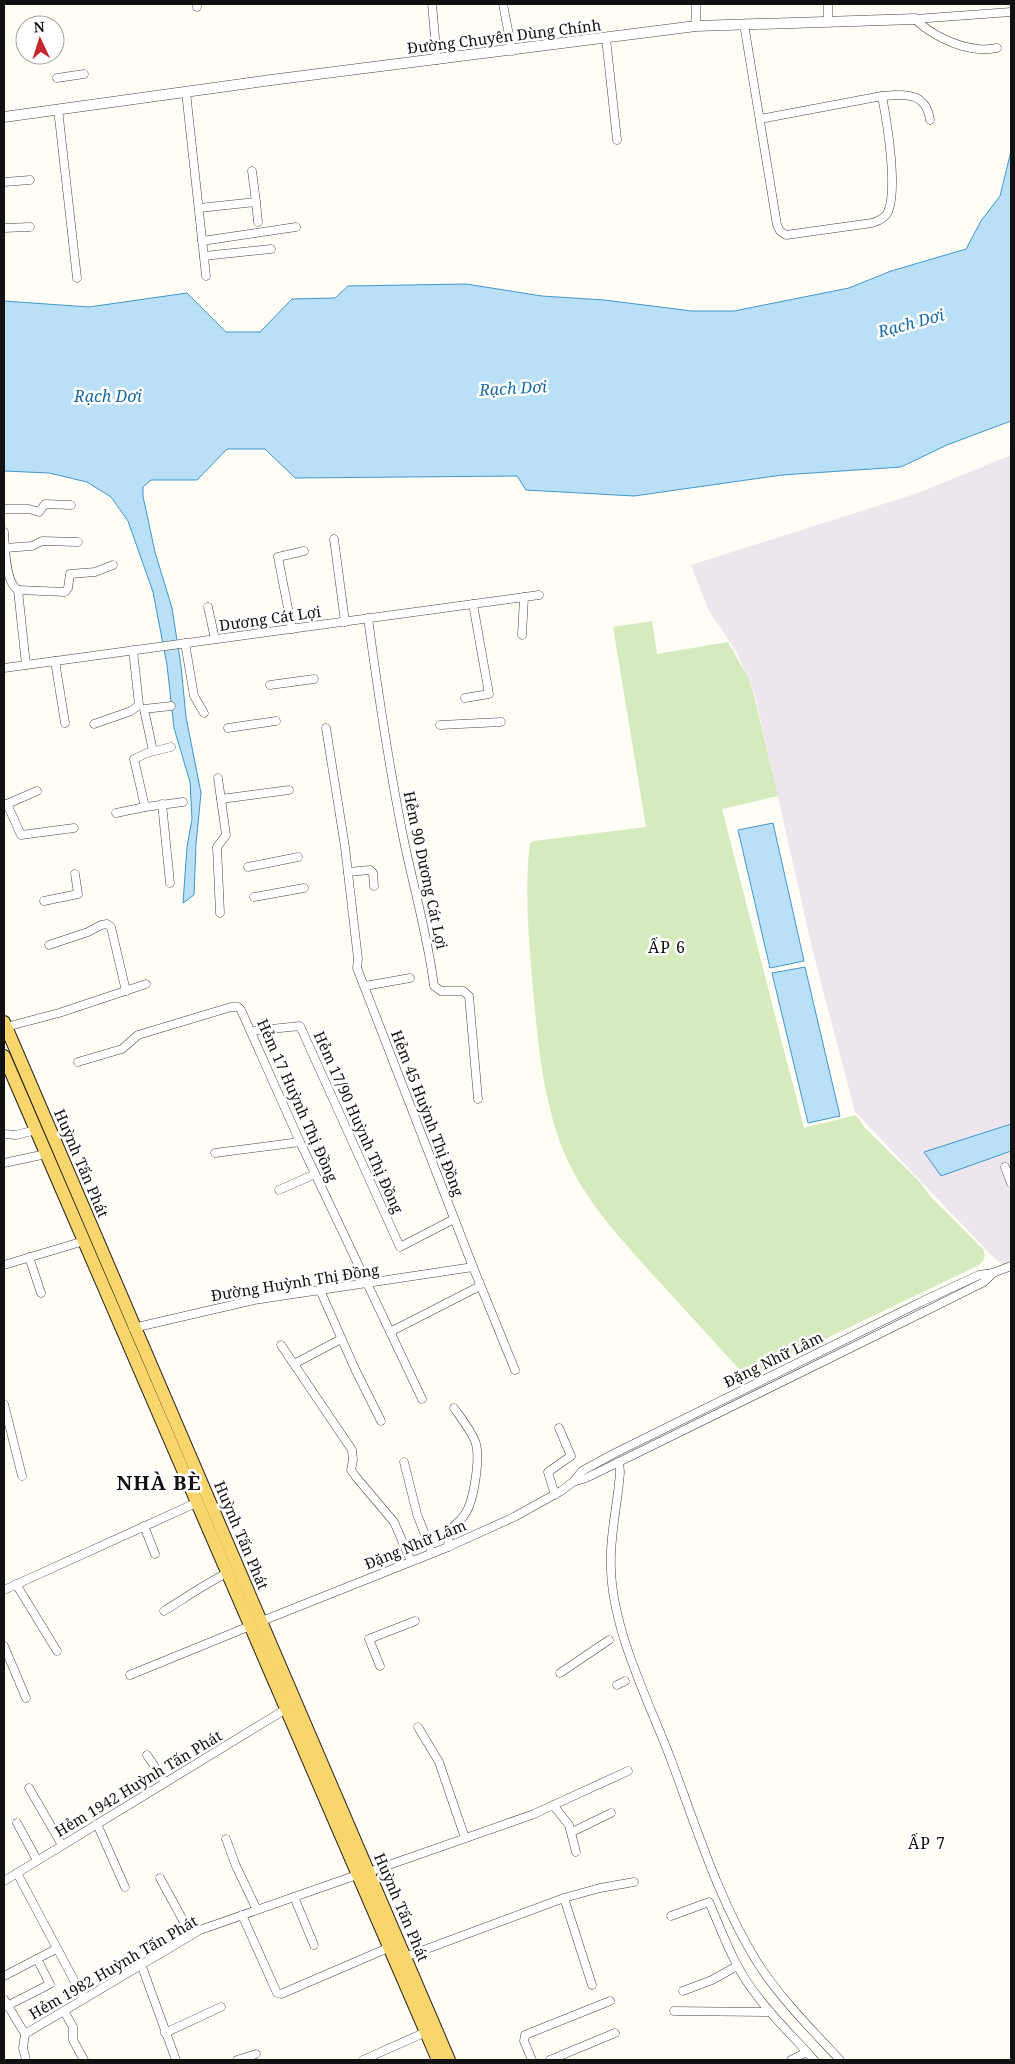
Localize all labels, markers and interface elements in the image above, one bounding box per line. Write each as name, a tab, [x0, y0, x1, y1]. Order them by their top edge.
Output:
street label: Đường Chuyên Dùng Chính	[406, 14, 603, 58]
north arrow	[15, 15, 65, 65]
text: N	[33, 17, 45, 36]
water label: Rạch Dơi	[874, 304, 947, 343]
water label: Rạch Dơi	[478, 375, 548, 401]
water label: Rạch Dơi	[73, 385, 142, 407]
street label: Dương Cát Lợi	[218, 601, 322, 635]
street label: Hẻm 90 Dương Cát Lợi	[399, 789, 453, 951]
district label: ẤP 6	[648, 936, 686, 958]
street label: Hẻm 17 Huỳnh Thị Đồng	[253, 1015, 343, 1185]
street label: Hẻm 45 Huỳnh Thị Đồng	[387, 1027, 469, 1199]
street label: Hẻm 17/90 Huỳnh Thị Đồng	[310, 1028, 408, 1216]
street label: Huỳnh Tấn Phát	[50, 1106, 114, 1220]
street label: Đường Huỳnh Thị Đồng	[210, 1259, 380, 1305]
street label: Đặng Nhữ Lâm	[720, 1326, 826, 1392]
district label: NHÀ BÈ	[117, 1469, 201, 1496]
street label: Huỳnh Tấn Phát	[210, 1478, 274, 1592]
street label: Đặng Nhữ Lâm	[361, 1515, 469, 1573]
street label: Hẻm 1942 Huỳnh Tấn Phát	[51, 1725, 225, 1841]
district label: ẤP 7	[908, 1832, 946, 1854]
street label: Huỳnh Tấn Phát	[370, 1850, 434, 1964]
street label: Hẻm 1982 Huỳnh Tấn Phát	[25, 1910, 201, 2024]

